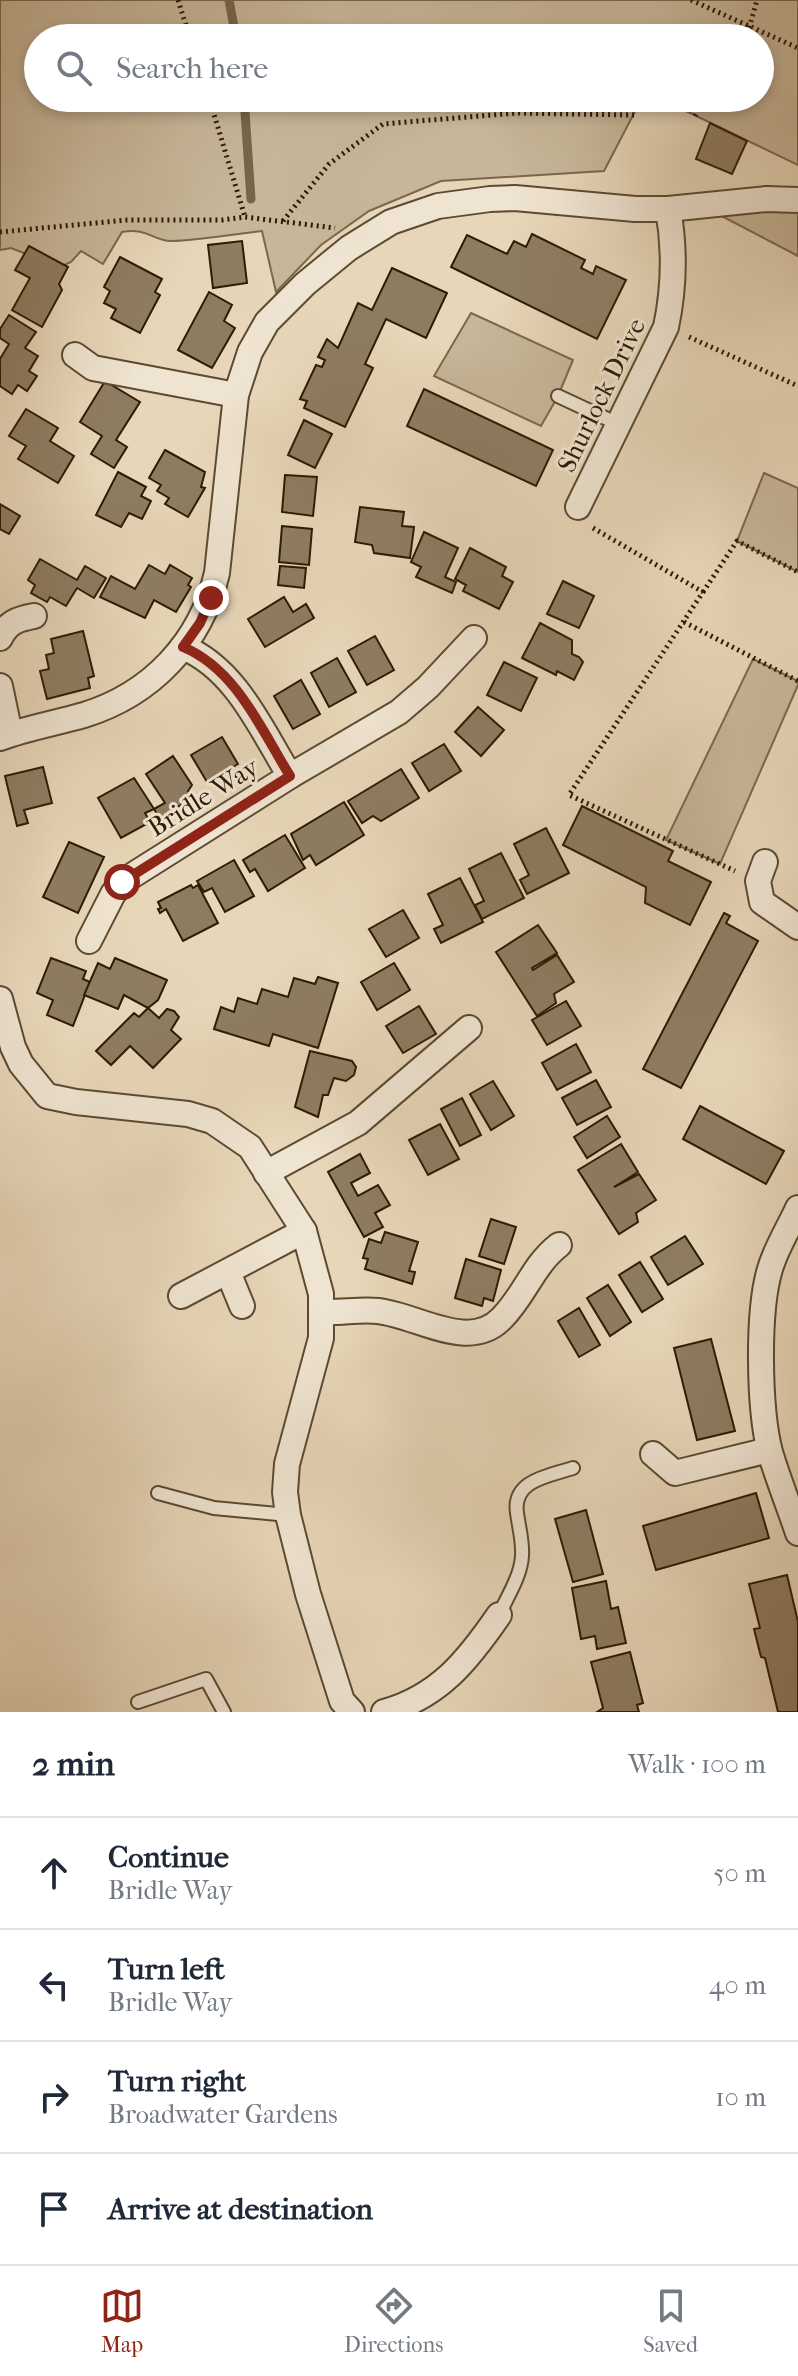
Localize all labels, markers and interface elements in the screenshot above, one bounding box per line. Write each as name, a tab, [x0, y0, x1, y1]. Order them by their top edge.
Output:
search box	[24, 24, 774, 112]
icon: search	[52, 46, 96, 90]
text: Search here	[116, 51, 268, 86]
street label: Shurlock Drive	[551, 313, 652, 477]
route end	[193, 580, 229, 616]
street label: Bridle Way	[142, 751, 265, 843]
route start	[104, 864, 140, 900]
text: 2 min	[32, 1744, 115, 1784]
text: Walk · 100 m	[628, 1749, 766, 1780]
text: Continue	[108, 1840, 229, 1875]
icon: ahead	[32, 1851, 76, 1895]
text: 50 m	[713, 1858, 766, 1889]
text: Bridle Way	[108, 1875, 232, 1906]
text: Turn left	[108, 1952, 225, 1987]
icon: left	[32, 1963, 76, 2007]
text: 40 m	[709, 1970, 766, 2001]
text: Bridle Way	[108, 1987, 232, 2018]
text: Turn right	[108, 2064, 246, 2099]
icon: right	[32, 2075, 76, 2119]
text: 10 m	[715, 2082, 766, 2113]
text: Broadwater Gardens	[108, 2099, 338, 2130]
icon: arrive	[32, 2187, 76, 2231]
text: Arrive at destination	[108, 2192, 373, 2227]
tab: Map	[100, 2284, 144, 2358]
tab: Directions	[344, 2284, 443, 2358]
tab: Saved	[643, 2284, 698, 2358]

